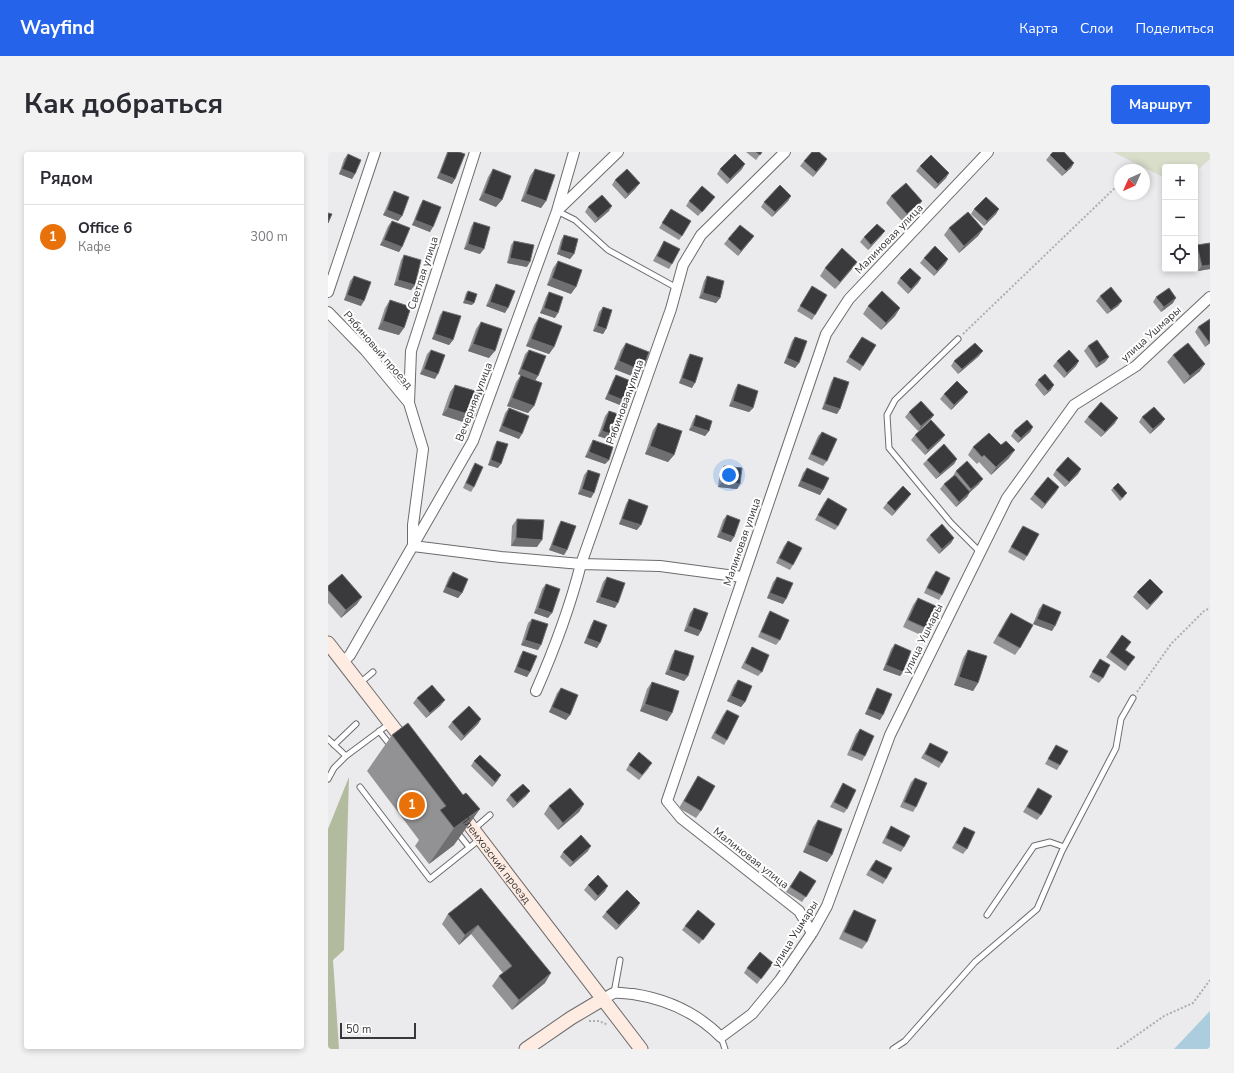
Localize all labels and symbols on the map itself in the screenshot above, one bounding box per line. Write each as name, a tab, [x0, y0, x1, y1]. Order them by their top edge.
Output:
north arrow	[1114, 164, 1150, 200]
street label: Малиновая улица	[852, 201, 926, 277]
street label: Светлая улица	[404, 235, 442, 311]
street label: улица Ушмары	[1118, 303, 1184, 365]
street label: Рябиновый проезд	[340, 308, 416, 393]
street label: Рябиновая улица	[603, 357, 647, 447]
street label: Вечерняя улица	[452, 360, 496, 444]
your location	[719, 465, 739, 485]
street label: Малиновая улица	[720, 496, 764, 588]
street label: улица Ушмары	[899, 601, 947, 677]
pin: 1	[399, 790, 425, 820]
street label: Племхозский проезд	[456, 811, 535, 907]
street label: Малиновая улица	[710, 824, 792, 892]
street label: улица Ушмары	[768, 898, 822, 970]
scale bar	[340, 1021, 416, 1040]

